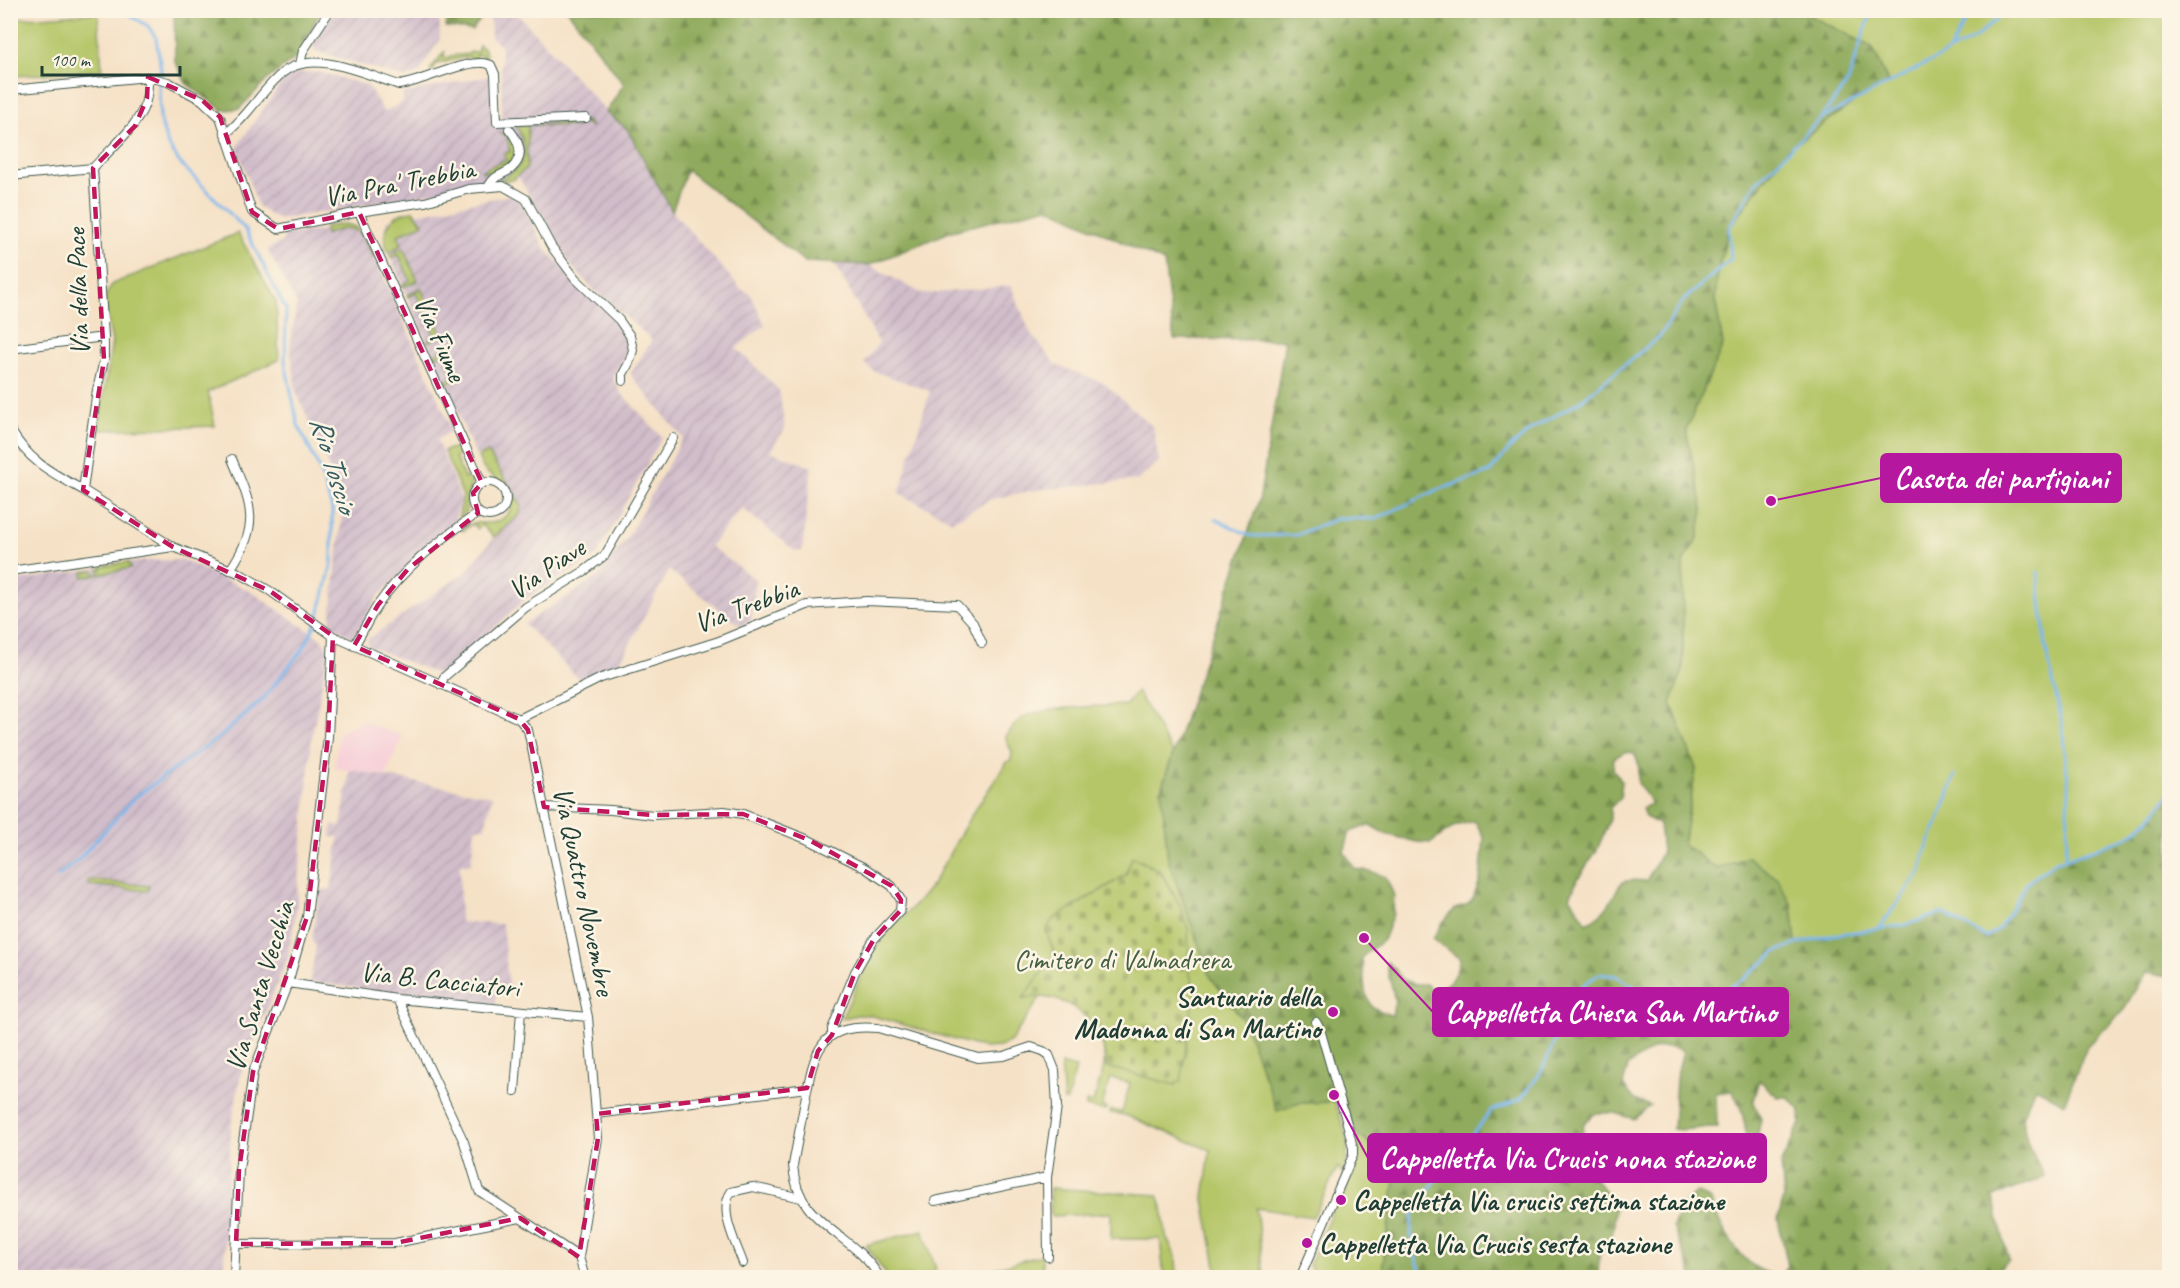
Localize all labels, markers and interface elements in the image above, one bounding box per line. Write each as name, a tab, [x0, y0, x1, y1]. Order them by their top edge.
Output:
scale bar	[42, 39, 180, 77]
text: 100 m	[51, 49, 92, 71]
street label: Via Pra' Trebbia	[321, 150, 480, 214]
street label: Via della Pace	[58, 226, 97, 356]
street label: Via Fiume	[406, 290, 476, 388]
water label: Rio Toscio	[301, 412, 368, 522]
callout: Casota dei partigiani	[1881, 454, 2121, 502]
text: Casota dei partigiani	[1894, 459, 2112, 497]
street label: Via Piave	[501, 529, 593, 607]
street label: Via Trebbia	[689, 570, 805, 640]
street label: Via Quattro Novembre	[545, 784, 624, 1000]
street label: Via Santa Vecchia	[217, 895, 302, 1075]
park label: Cimitero di Valmadrera	[1014, 942, 1233, 977]
street label: Via B. Cacciatori	[359, 954, 525, 1006]
place label: Santuario della Madonna di San Martino	[1074, 979, 1324, 1046]
callout: Cappelletta Chiesa San Martino	[1433, 988, 1788, 1036]
text: Cappelletta Chiesa San Martino	[1446, 993, 1780, 1031]
marker: Santuario della Madonna di San Martino	[1326, 1005, 1340, 1019]
callout: Cappelletta Via Crucis nona stazione	[1368, 1134, 1766, 1182]
text: Cappelletta Via Crucis nona stazione	[1380, 1139, 1756, 1177]
place label: Cappelletta Via crucis settima stazione	[1353, 1183, 1726, 1218]
marker: Cappelletta Via crucis settima stazione	[1334, 1193, 1348, 1207]
place label: Cappelletta Via Crucis sesta stazione	[1319, 1226, 1674, 1261]
marker: Cappelletta Via Crucis sesta stazione	[1300, 1236, 1314, 1250]

